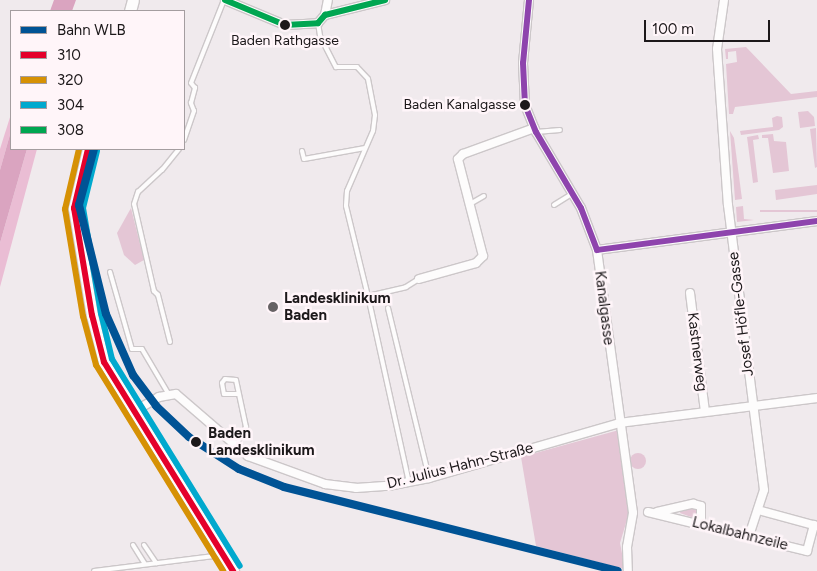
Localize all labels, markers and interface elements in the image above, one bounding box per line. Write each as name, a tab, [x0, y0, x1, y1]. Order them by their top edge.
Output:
legend	[10, 10, 185, 150]
scale bar	[647, 10, 773, 42]
marker: Baden Rathgasse	[280, 20, 290, 30]
text: 100 m	[652, 20, 694, 38]
text: Bahn WLB	[57, 21, 126, 39]
place label: Baden Rathgasse	[231, 33, 339, 49]
text: 310	[57, 46, 81, 64]
text: 320	[57, 71, 83, 89]
text: 304	[57, 96, 84, 114]
place label: Baden Kanalgasse	[404, 97, 516, 113]
marker: Baden Kanalgasse	[520, 100, 530, 110]
text: 308	[57, 121, 84, 139]
street label: Josef Höfle-Gasse	[724, 251, 758, 377]
street label: Kanalgasse	[591, 270, 617, 346]
place label: Landesklinikum Baden	[284, 289, 391, 324]
marker: Landesklinikum Baden	[266, 300, 280, 314]
street label: Kastnerweg	[683, 311, 711, 393]
place label: Baden Landesklinikum	[208, 424, 315, 459]
marker: Baden Landesklinikum	[187, 433, 205, 451]
street label: Dr. Julius Hahn-Straße	[385, 439, 535, 493]
street label: Lokalbahnzeile	[690, 513, 790, 555]

